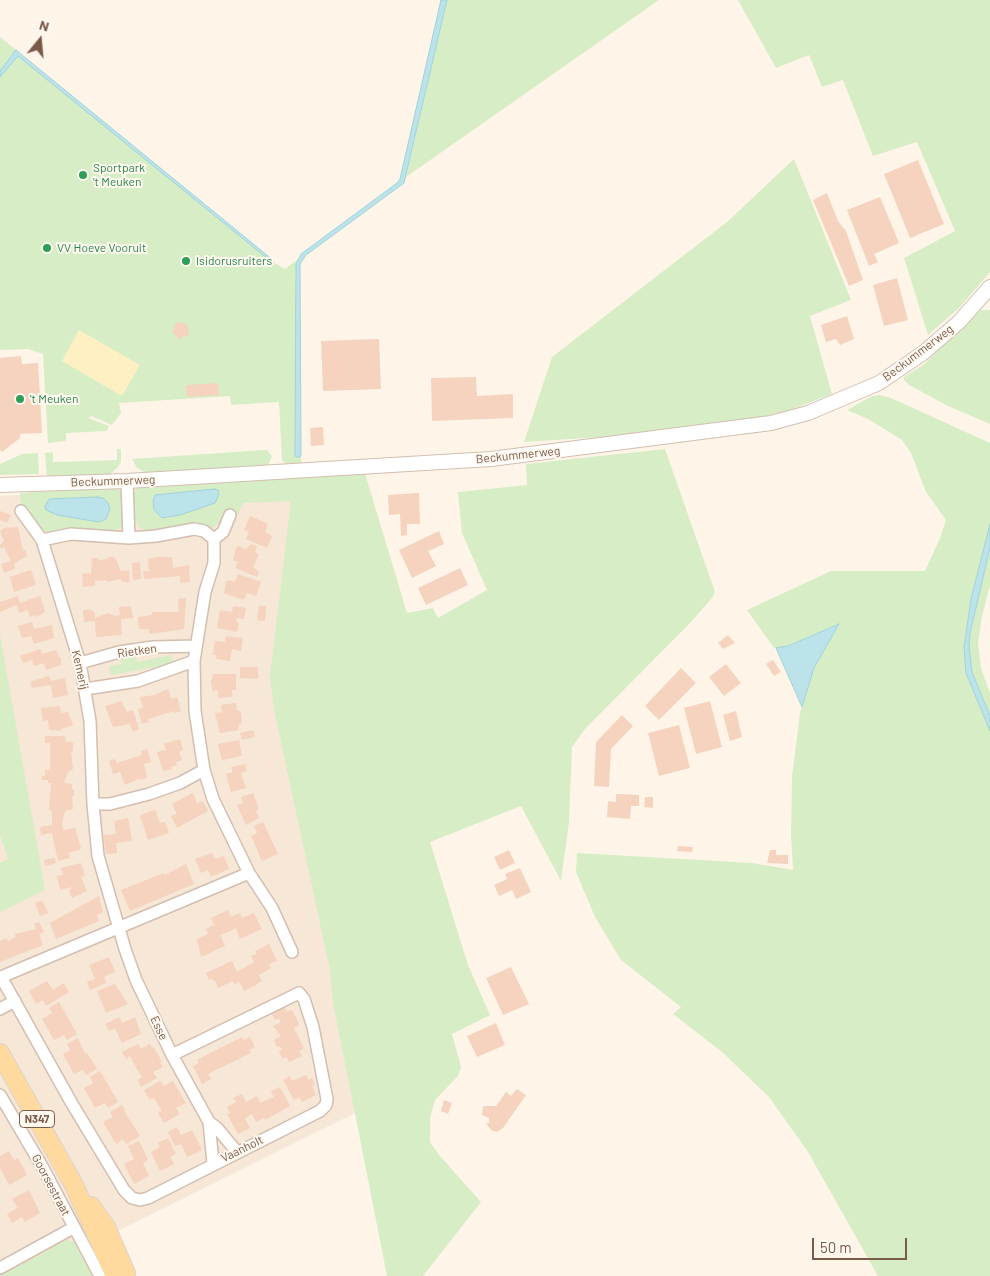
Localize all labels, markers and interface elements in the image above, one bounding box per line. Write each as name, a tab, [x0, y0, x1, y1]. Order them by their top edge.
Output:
north arrow	[15, 15, 65, 65]
text: N	[38, 16, 51, 35]
place label: Sportpark 't Meuken	[93, 161, 145, 189]
marker: Sportpark 't Meuken	[77, 169, 89, 181]
place label: VV Hoeve Vooruit	[57, 241, 146, 255]
marker: VV Hoeve Vooruit	[41, 242, 53, 254]
place label: Isidorusruiters	[196, 254, 272, 268]
marker: Isidorusruiters	[180, 255, 192, 267]
street label: Beckummerweg	[880, 322, 956, 384]
place label: 't Meuken	[30, 392, 78, 406]
marker: 't Meuken	[14, 393, 26, 405]
street label: Beckummerweg	[475, 443, 561, 467]
street label: Beckummerweg	[70, 472, 156, 490]
street label: Rietken	[116, 641, 158, 661]
street label: Kemerij	[68, 649, 92, 691]
street label: Esse	[147, 1014, 171, 1042]
road number: N347	[20, 1110, 54, 1128]
street label: Vaanholt	[219, 1133, 265, 1165]
street label: Goorsestraat	[29, 1152, 73, 1218]
scale bar	[815, 1228, 910, 1260]
text: 50 m	[820, 1238, 852, 1256]

